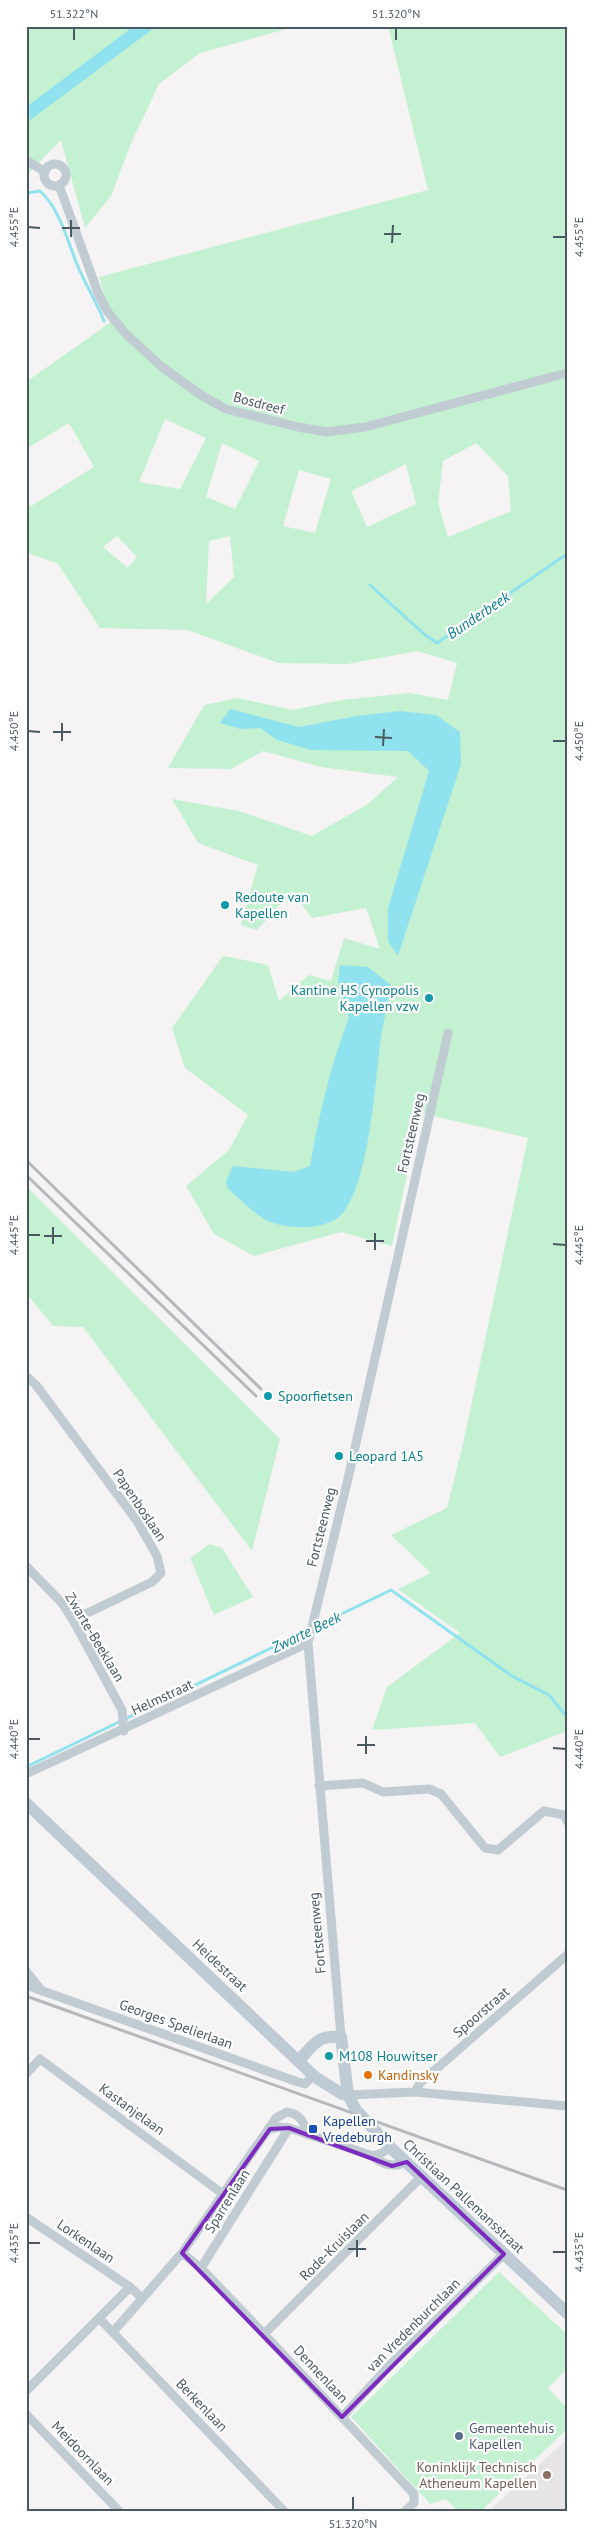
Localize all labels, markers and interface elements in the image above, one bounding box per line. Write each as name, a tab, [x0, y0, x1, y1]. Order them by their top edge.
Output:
text: 51.322°N	[50, 6, 98, 21]
text: 51.320°N	[372, 6, 420, 21]
text: 4.455°E	[6, 207, 21, 247]
text: 4.455°E	[571, 217, 586, 257]
street label: Bosdreef	[231, 388, 287, 419]
water label: Bunderbeek	[443, 586, 514, 643]
text: 4.450°E	[6, 711, 21, 751]
text: 4.450°E	[571, 721, 586, 761]
place label: Redoute van Kapellen	[235, 888, 309, 922]
marker: Redoute van Kapellen	[219, 899, 231, 911]
place label: Kantine HS Cynopolis Kapellen vzw	[291, 981, 420, 1015]
marker: Kantine HS Cynopolis Kapellen vzw	[423, 992, 435, 1004]
street label: Fortsteenweg	[393, 1091, 429, 1175]
text: 4.445°E	[6, 1215, 21, 1255]
text: 4.445°E	[571, 1225, 586, 1265]
place label: Spoorfietsen	[278, 1387, 353, 1405]
marker: Spoorfietsen	[262, 1390, 274, 1402]
place label: Leopard 1A5	[349, 1447, 424, 1465]
marker: Leopard 1A5	[333, 1450, 345, 1462]
street label: Papenboslaan	[109, 1465, 171, 1545]
street label: Fortsteenweg	[302, 1485, 340, 1569]
street label: Zwarte-Beeklaan	[61, 1589, 129, 1685]
water label: Zwarte Beek	[267, 1606, 345, 1657]
street label: Helmstraat	[128, 1675, 196, 1719]
text: 4.440°E	[6, 1719, 21, 1759]
text: 4.440°E	[571, 1729, 586, 1769]
street label: Fortsteenweg	[304, 1892, 330, 1974]
street label: Heidestraat	[189, 1935, 252, 1995]
street label: Spoorstraat	[449, 1982, 513, 2041]
street label: Georges Spelierlaan	[117, 1995, 235, 2053]
place label: M108 Houwitser	[339, 2047, 438, 2065]
marker: M108 Houwitser	[323, 2050, 335, 2062]
place label: Kandinsky	[378, 2066, 439, 2084]
marker: Kandinsky	[362, 2069, 374, 2081]
street label: Kastanjelaan	[96, 2079, 168, 2139]
place label: Kapellen Vredeburgh	[322, 2112, 392, 2146]
marker: Kapellen Vredeburgh	[307, 2123, 319, 2135]
street label: Christiaan Pallemansstraat	[400, 2135, 529, 2257]
street label: Sparrenlaan	[200, 2166, 254, 2236]
street label: Rode-Kruislaan	[296, 2208, 372, 2284]
street label: Lorkenlaan	[54, 2215, 118, 2267]
text: 4.435°E	[6, 2223, 21, 2263]
text: 4.435°E	[571, 2232, 586, 2272]
street label: van Vredenburchlaan	[362, 2274, 464, 2376]
street label: Dennenlaan	[290, 2342, 352, 2406]
street label: Berkenlaan	[172, 2375, 232, 2435]
street label: Meidoornlaan	[48, 2417, 118, 2489]
place label: Gemeentehuis Kapellen	[469, 2419, 554, 2453]
marker: Gemeentehuis Kapellen	[453, 2430, 465, 2442]
place label: Koninklijk Technisch Atheneum Kapellen	[417, 2458, 537, 2492]
marker: Koninklijk Technisch Atheneum Kapellen	[541, 2469, 553, 2481]
text: 51.320°N	[329, 2516, 377, 2531]

